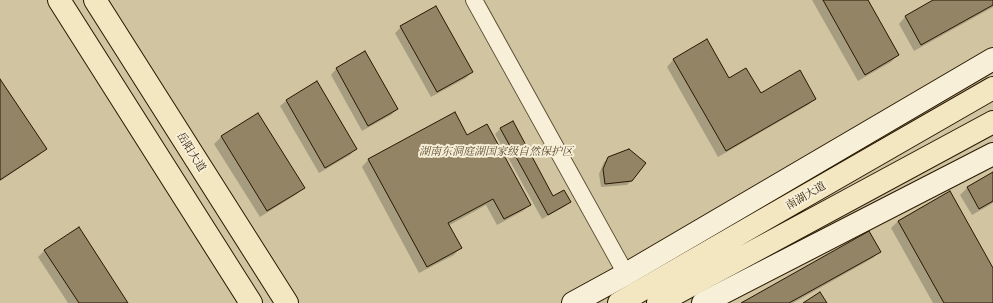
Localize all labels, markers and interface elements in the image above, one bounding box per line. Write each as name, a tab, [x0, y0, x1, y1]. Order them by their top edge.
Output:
street label: 岳阳大道	[174, 130, 208, 174]
park label: 湖南东洞庭湖国家级自然保护区	[419, 145, 573, 159]
street label: 南湖大道	[784, 179, 828, 213]

